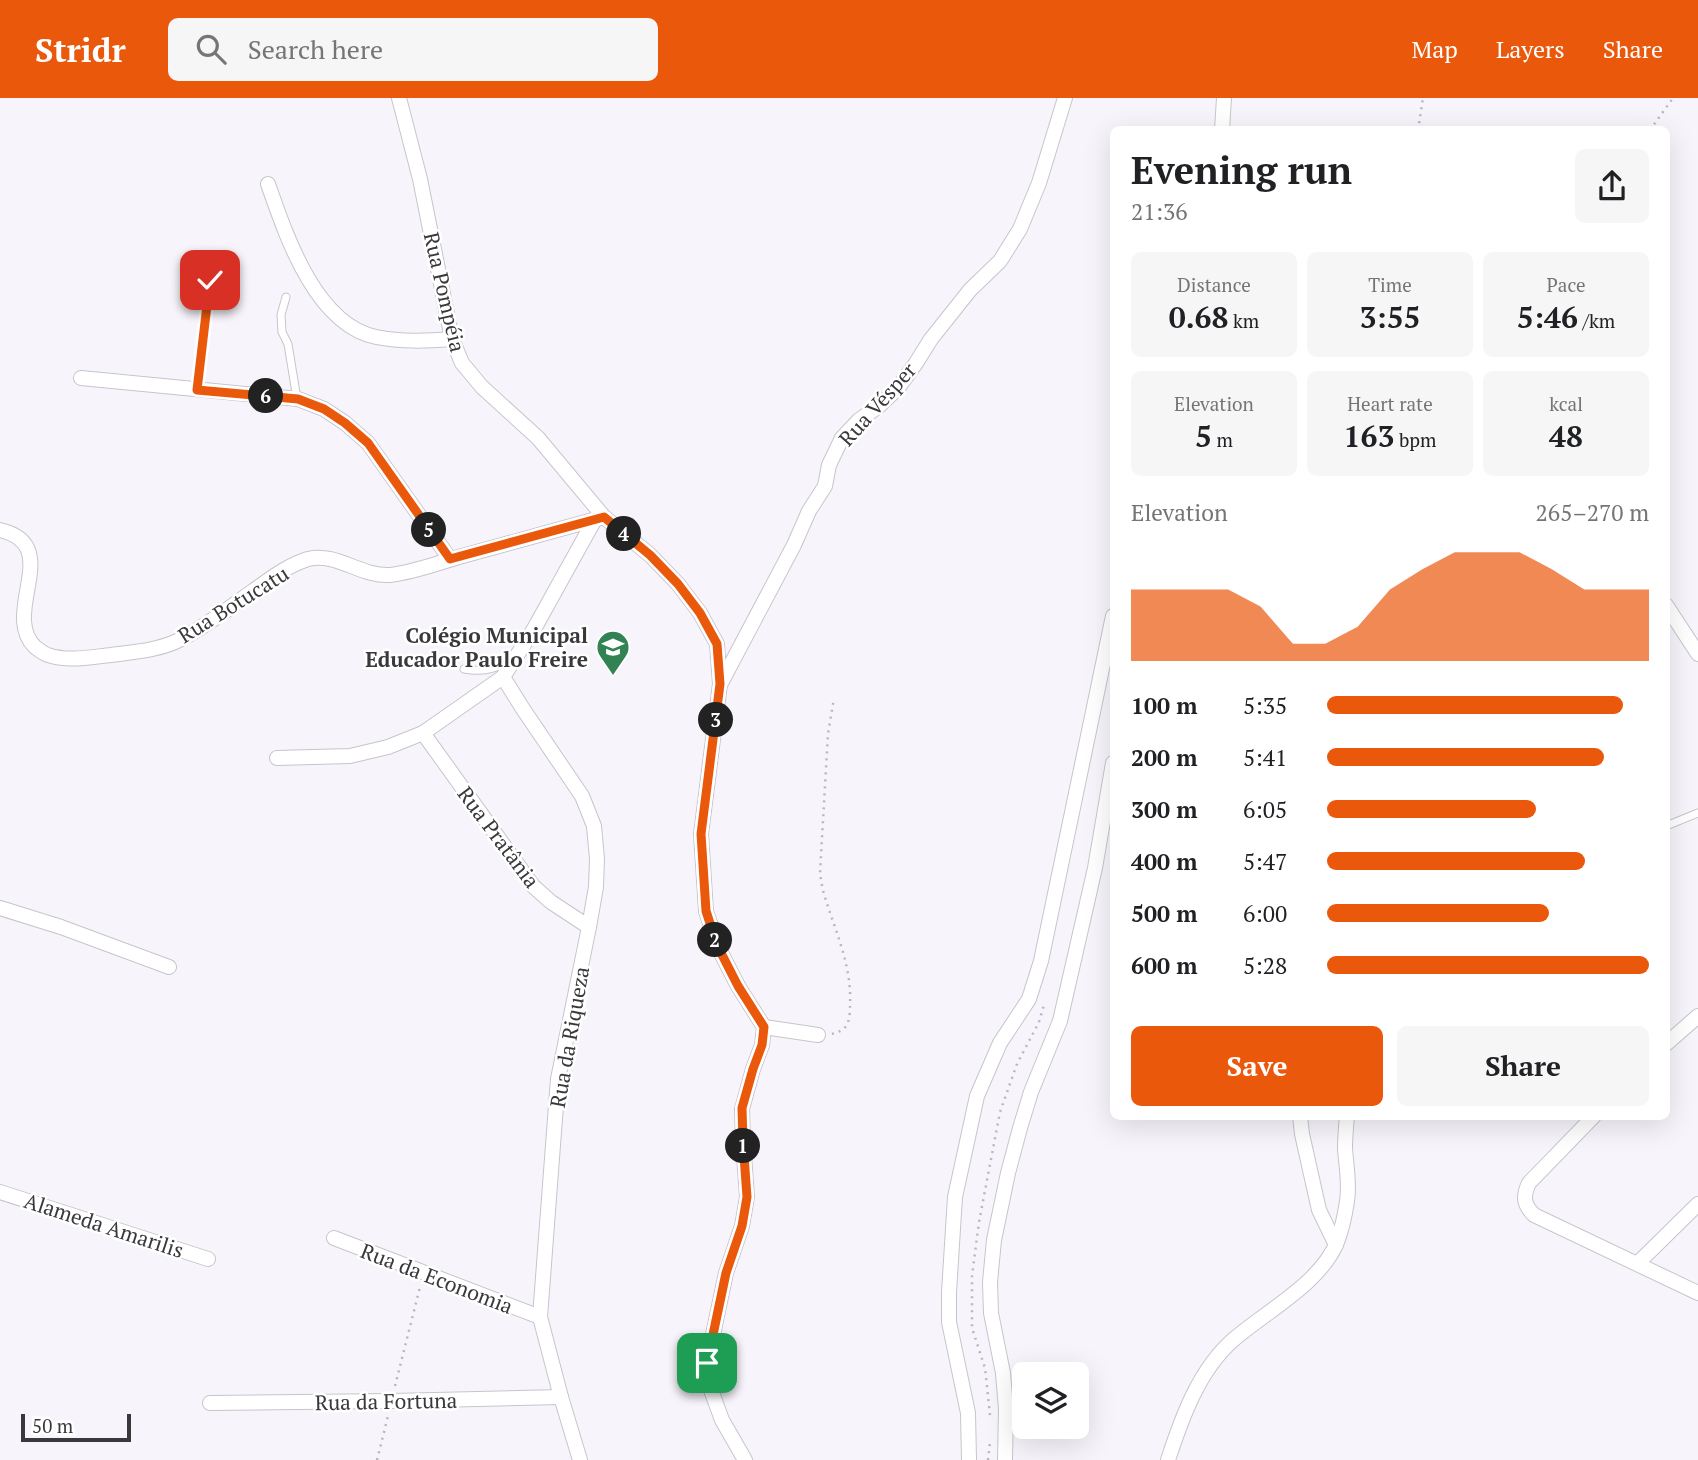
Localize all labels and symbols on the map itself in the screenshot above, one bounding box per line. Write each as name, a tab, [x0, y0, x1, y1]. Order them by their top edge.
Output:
street label: Rua Pompéia	[418, 229, 472, 355]
pin	[180, 250, 240, 310]
street label: Rua Vésper	[832, 356, 922, 452]
pin: 6	[248, 378, 284, 414]
pin: 5	[412, 512, 446, 548]
pin: 4	[606, 516, 642, 551]
street label: Rua Botucatu	[172, 559, 294, 649]
place label: Colégio Municipal Educador Paulo Freire	[365, 621, 588, 673]
school or university icon: Colégio Municipal Educador Paulo Freire	[594, 628, 632, 677]
pin: 3	[698, 702, 734, 738]
street label: Rua Pratânia	[452, 781, 547, 894]
pin: 2	[698, 922, 732, 958]
street label: Rua da Riqueza	[543, 964, 595, 1110]
pin: 1	[726, 1128, 760, 1164]
street label: Alameda Amarilis	[21, 1186, 187, 1264]
street label: Rua da Economia	[357, 1236, 517, 1320]
pin	[677, 1333, 737, 1393]
street label: Rua da Fortuna	[315, 1386, 458, 1416]
scale bar	[21, 1411, 131, 1443]

